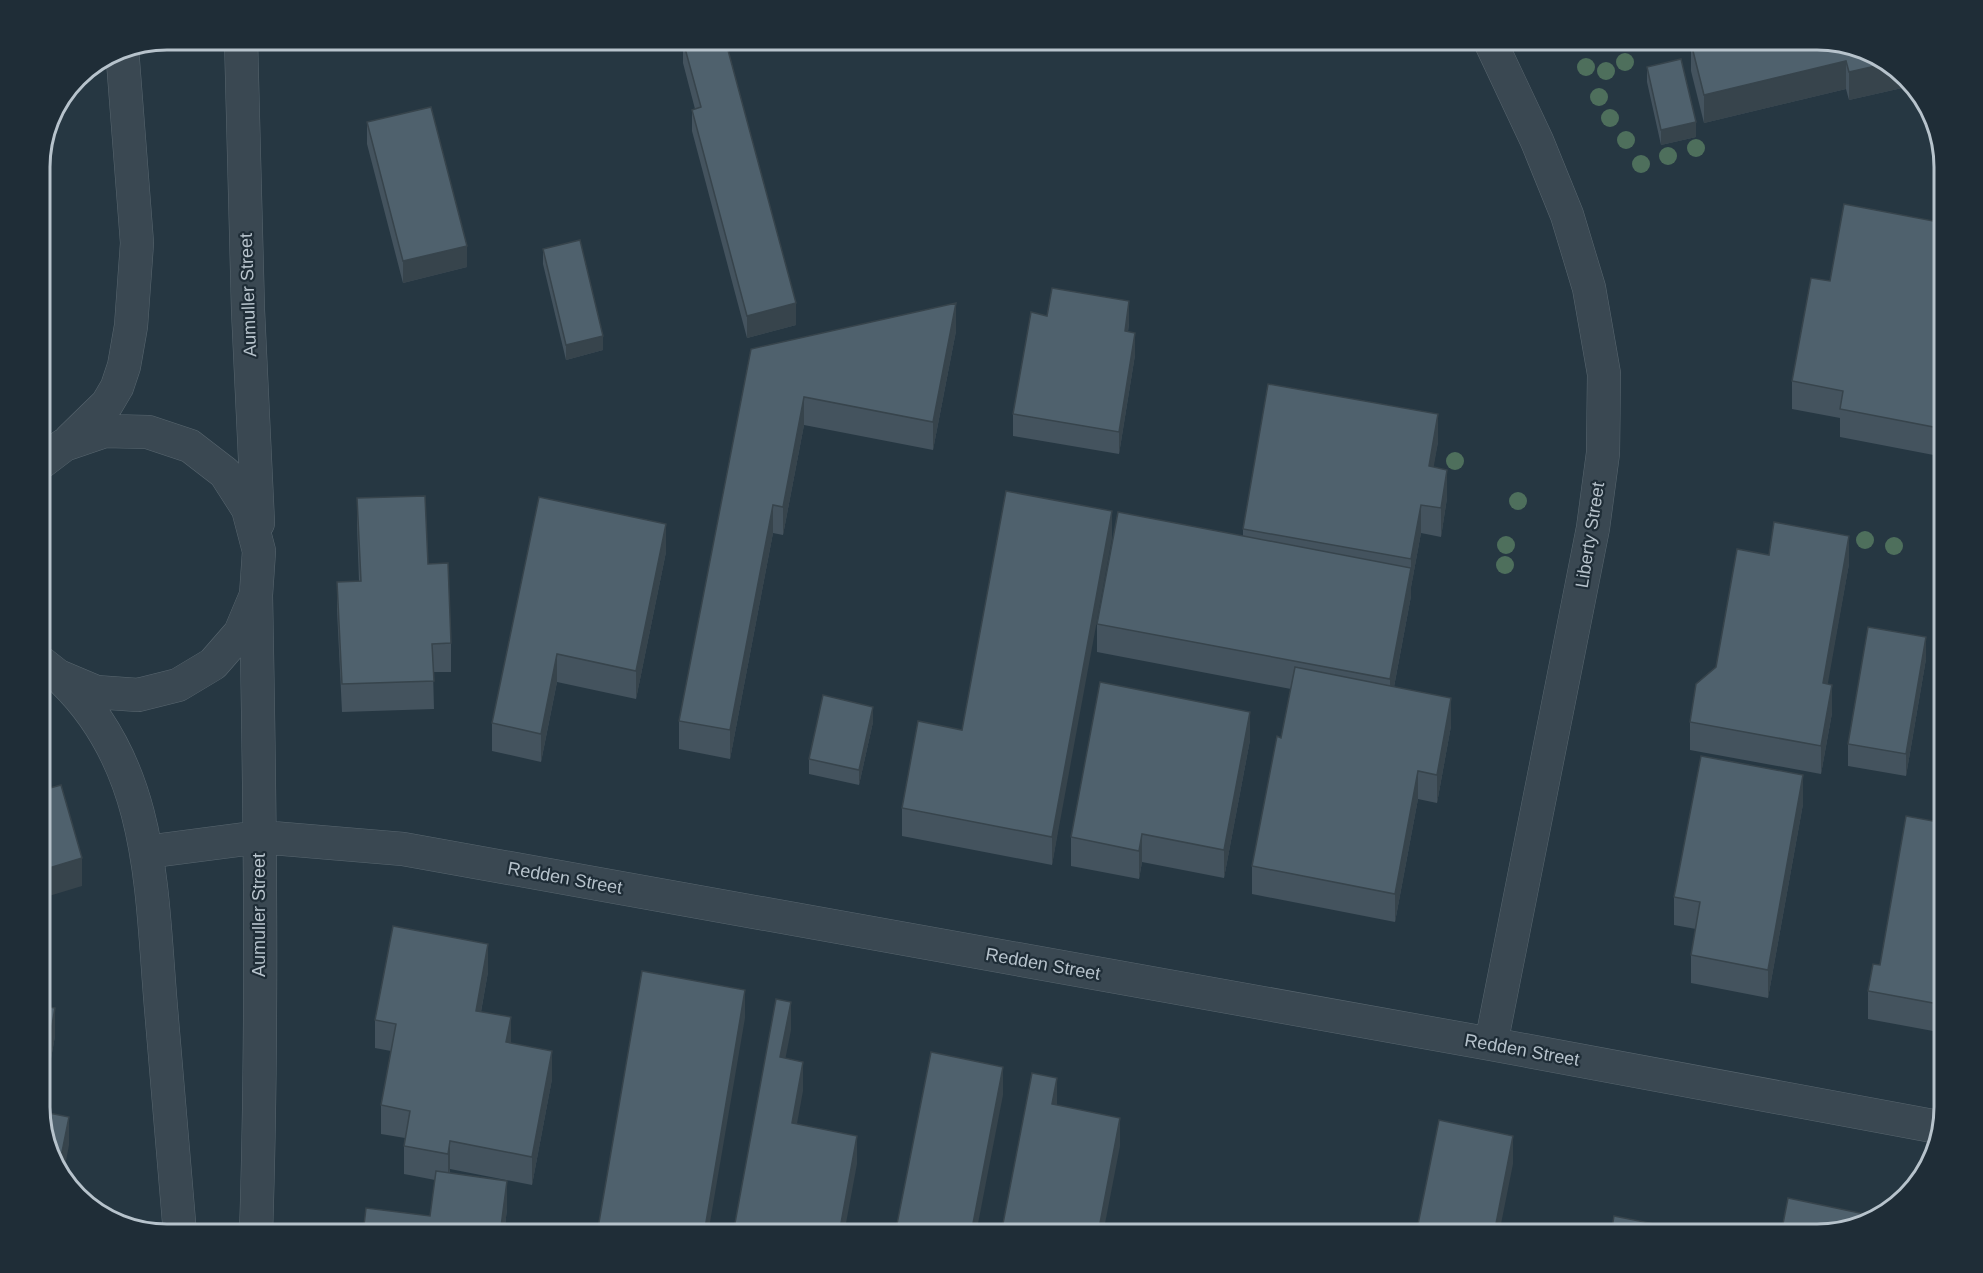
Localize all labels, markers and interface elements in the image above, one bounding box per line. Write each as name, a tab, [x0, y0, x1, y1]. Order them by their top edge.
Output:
street label: Aumuller Street	[236, 233, 260, 357]
street label: Liberty Street	[1572, 481, 1608, 589]
street label: Aumuller Street	[249, 853, 269, 977]
street label: Redden Street	[506, 858, 624, 898]
street label: Redden Street	[984, 944, 1102, 984]
street label: Redden Street	[1463, 1030, 1581, 1070]

